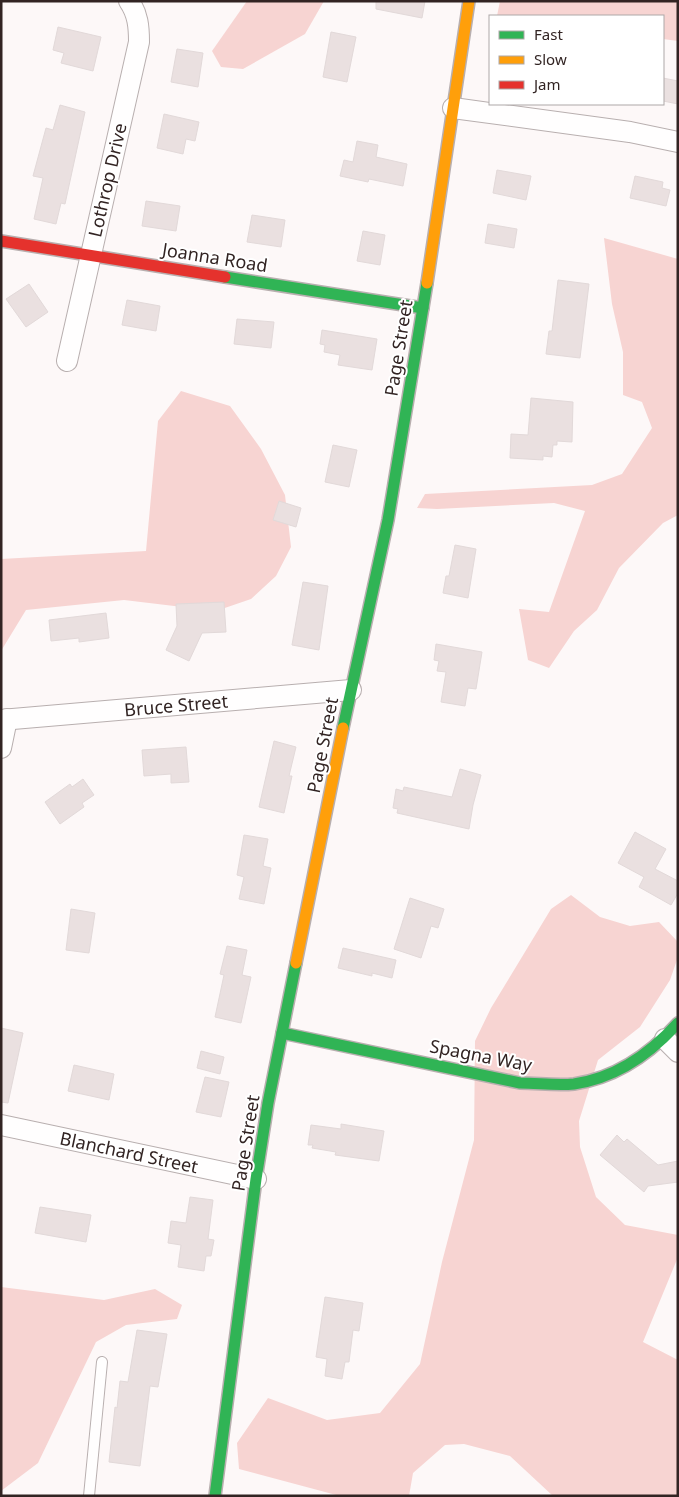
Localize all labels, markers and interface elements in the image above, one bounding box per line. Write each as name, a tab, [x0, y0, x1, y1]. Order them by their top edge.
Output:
legend	[489, 15, 664, 105]
text: Fast	[534, 24, 563, 44]
text: Slow	[534, 49, 567, 69]
text: Jam	[532, 74, 561, 94]
street label: Lothrop Drive	[82, 121, 132, 239]
street label: Joanna Road	[159, 237, 269, 277]
street label: Page Street	[379, 298, 418, 398]
street label: Bruce Street	[123, 688, 229, 721]
street label: Page Street	[301, 695, 343, 795]
street label: Spagna Way	[428, 1033, 535, 1077]
street label: Page Street	[226, 1093, 265, 1193]
street label: Blanchard Street	[58, 1126, 201, 1178]

